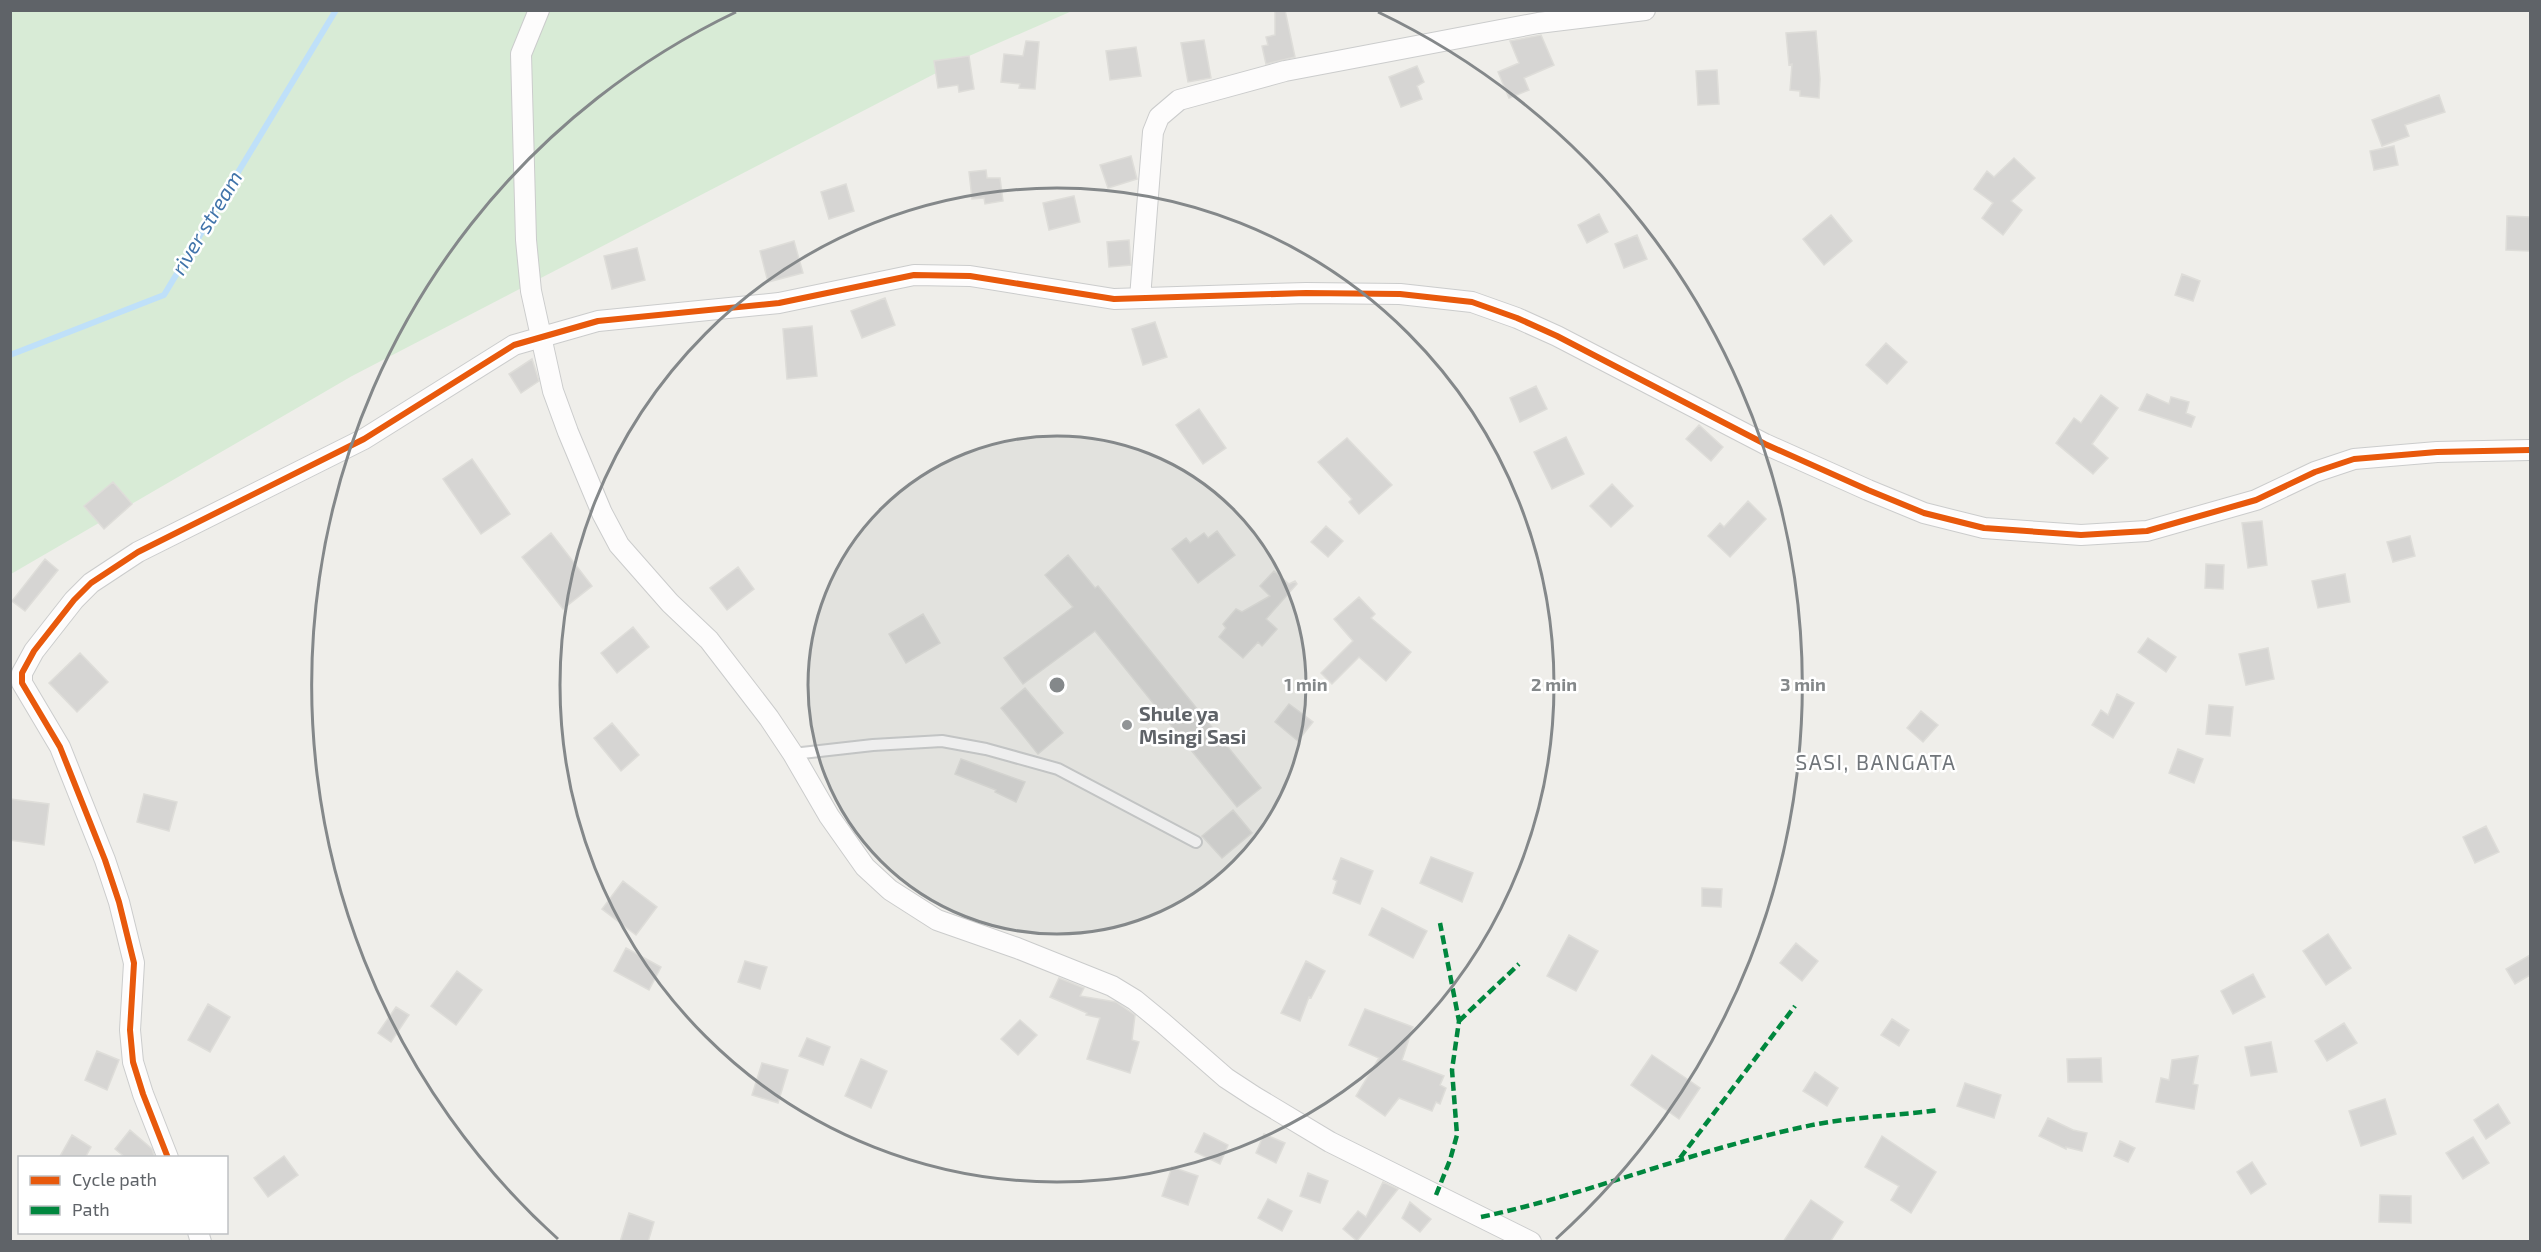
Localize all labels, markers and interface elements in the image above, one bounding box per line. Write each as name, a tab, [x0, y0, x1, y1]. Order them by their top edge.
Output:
water label: river stream	[165, 166, 247, 279]
text: 1 min	[1284, 673, 1328, 695]
text: 2 min	[1531, 673, 1577, 695]
text: 3 min	[1780, 673, 1826, 695]
centre of rings	[1047, 675, 1067, 695]
place label: Shule ya Msingi Sasi	[1139, 701, 1246, 748]
marker: Shule ya Msingi Sasi	[1120, 718, 1134, 732]
district label: SASI, BANGATA	[1795, 749, 1957, 774]
legend	[18, 1156, 228, 1234]
text: Cycle path	[72, 1168, 157, 1190]
text: Path	[72, 1198, 110, 1220]

